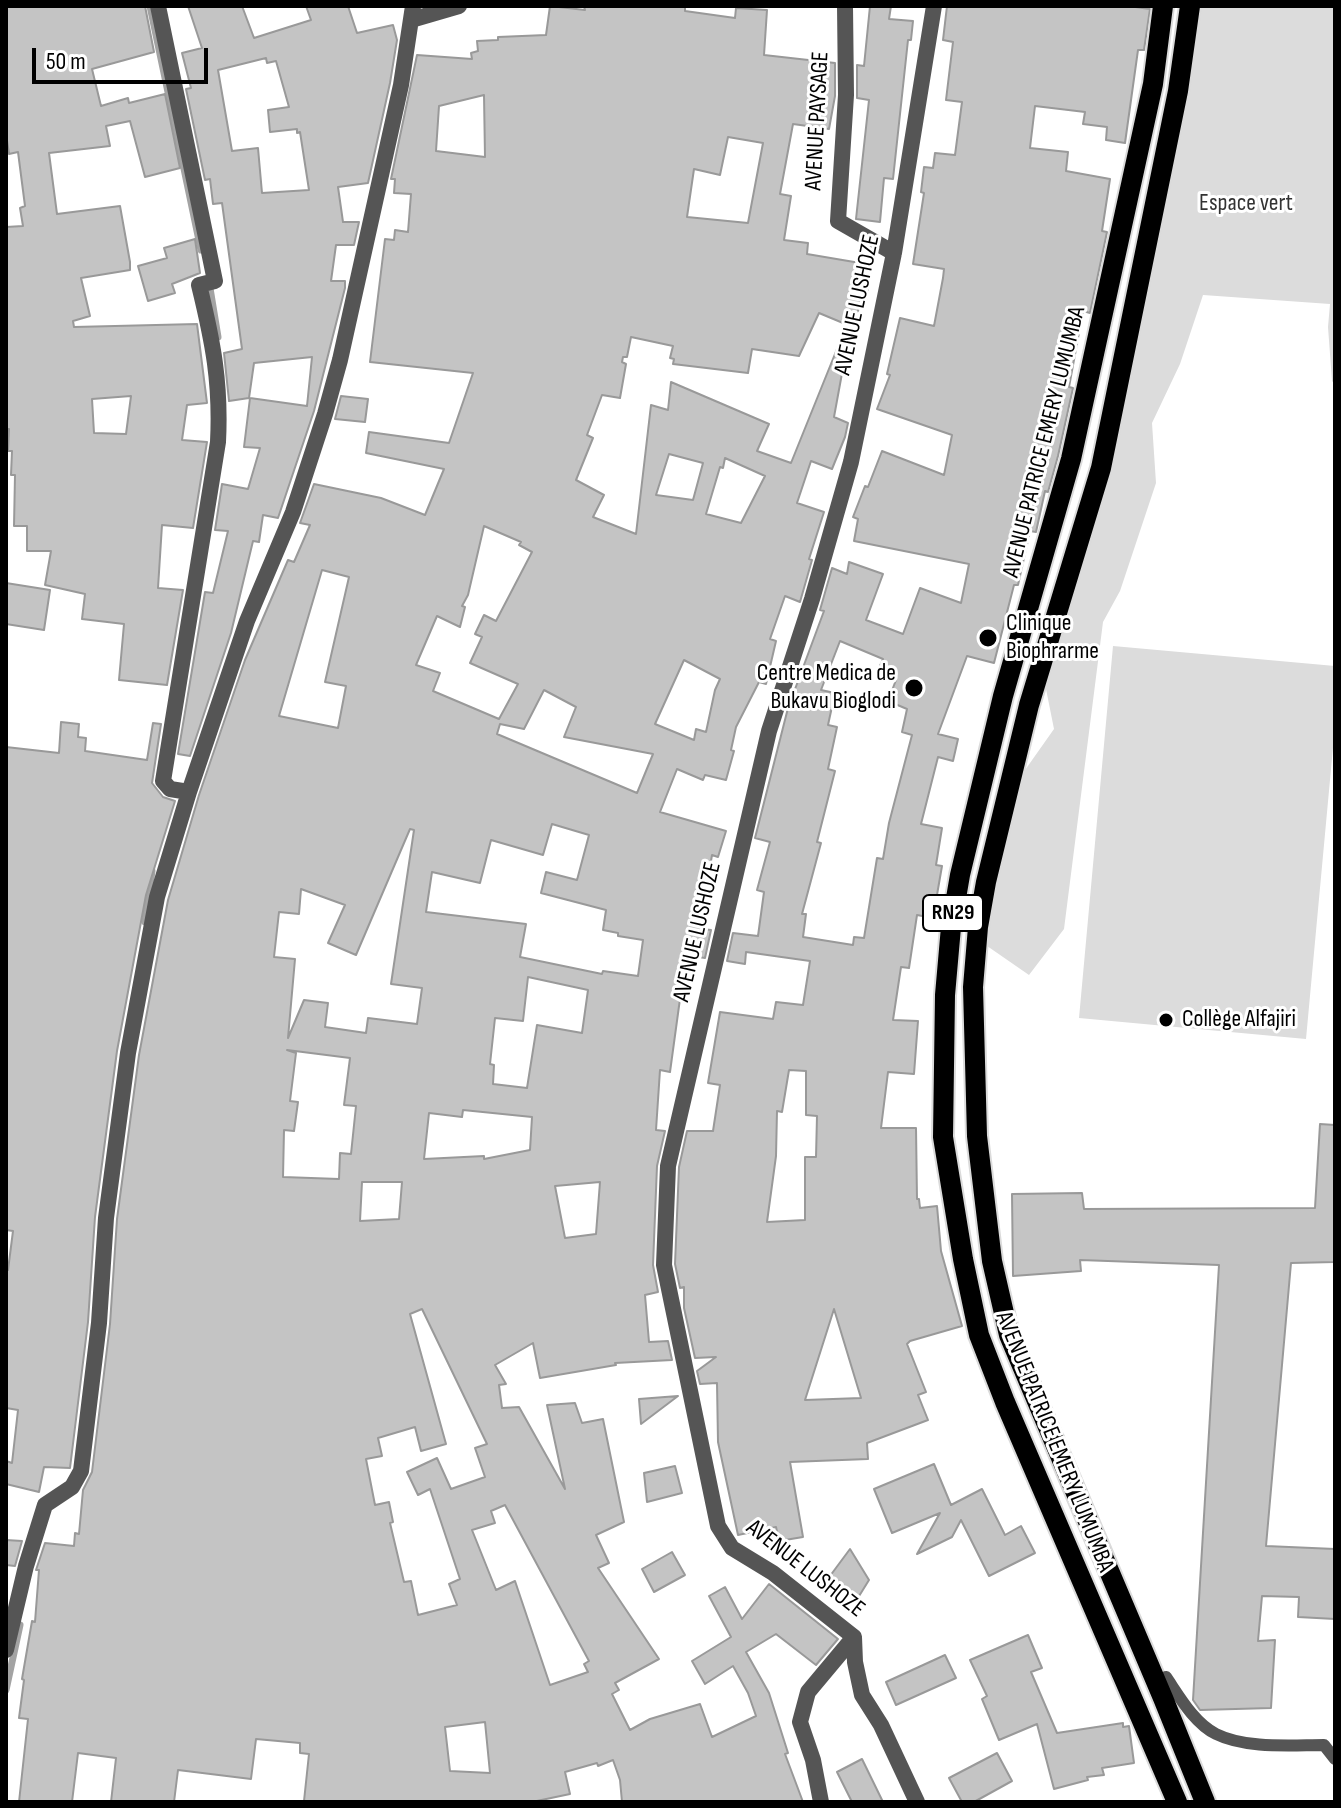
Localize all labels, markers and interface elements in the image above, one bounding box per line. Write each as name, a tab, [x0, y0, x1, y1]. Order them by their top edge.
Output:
scale bar	[36, 32, 212, 82]
text: 50 m	[46, 47, 86, 76]
street label: AVENUE PAYSAGE	[800, 51, 836, 191]
park label: Espace vert	[1199, 190, 1293, 218]
street label: AVENUE LUSHOZE	[829, 232, 887, 378]
street label: AVENUE PATRICE EMERY LUMUMBA	[997, 304, 1093, 580]
place label: Clinique Biophrarme	[1006, 610, 1099, 666]
marker: Clinique Biophrarme	[977, 627, 999, 649]
place label: Centre Medica de Bukavu Bioglodi	[757, 660, 896, 716]
marker: Centre Medica de Bukavu Bioglodi	[903, 677, 925, 699]
street label: AVENUE LUSHOZE	[668, 859, 728, 1005]
road number: RN29	[923, 895, 983, 931]
place label: Collège Alfajiri	[1182, 1006, 1296, 1034]
marker: Collège Alfajiri	[1157, 1011, 1175, 1029]
street label: AVENUE PATRICE EMERY LUMUMBA	[989, 1308, 1119, 1576]
street label: AVENUE LUSHOZE	[740, 1514, 870, 1624]

